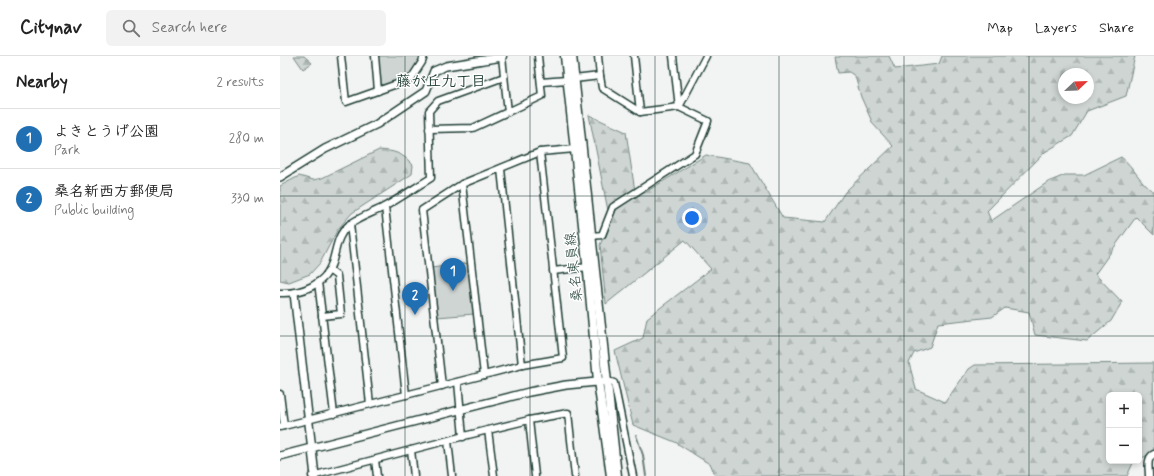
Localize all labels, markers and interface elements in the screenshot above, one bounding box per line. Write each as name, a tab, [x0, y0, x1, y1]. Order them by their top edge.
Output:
search box	[106, 10, 386, 46]
text: Citynav	[20, 15, 82, 40]
icon: search	[120, 17, 142, 39]
text: Search here	[152, 18, 227, 38]
text: Map	[987, 19, 1013, 37]
text: Layers	[1035, 19, 1077, 37]
text: Share	[1099, 19, 1134, 37]
north arrow	[1058, 68, 1094, 104]
text: Nearby	[16, 71, 68, 93]
district label: 藤が丘九丁目	[396, 72, 486, 92]
text: 2 results	[217, 74, 264, 91]
text: よきとうげ公園	[54, 122, 159, 142]
text: 1	[26, 130, 32, 147]
text: 280 m	[229, 130, 264, 147]
text: Park	[54, 142, 80, 159]
text: 桑名新西方郵便局	[54, 182, 174, 202]
text: 2	[26, 190, 32, 207]
text: 330 m	[231, 190, 264, 207]
text: Public building	[54, 202, 134, 219]
your location	[682, 208, 702, 228]
street label: 桑名東員線	[561, 231, 587, 303]
pin: 1	[440, 258, 466, 291]
pin: 2	[402, 282, 428, 315]
map controls	[1106, 392, 1142, 464]
button: +	[1106, 392, 1142, 428]
button: −	[1106, 428, 1142, 464]

